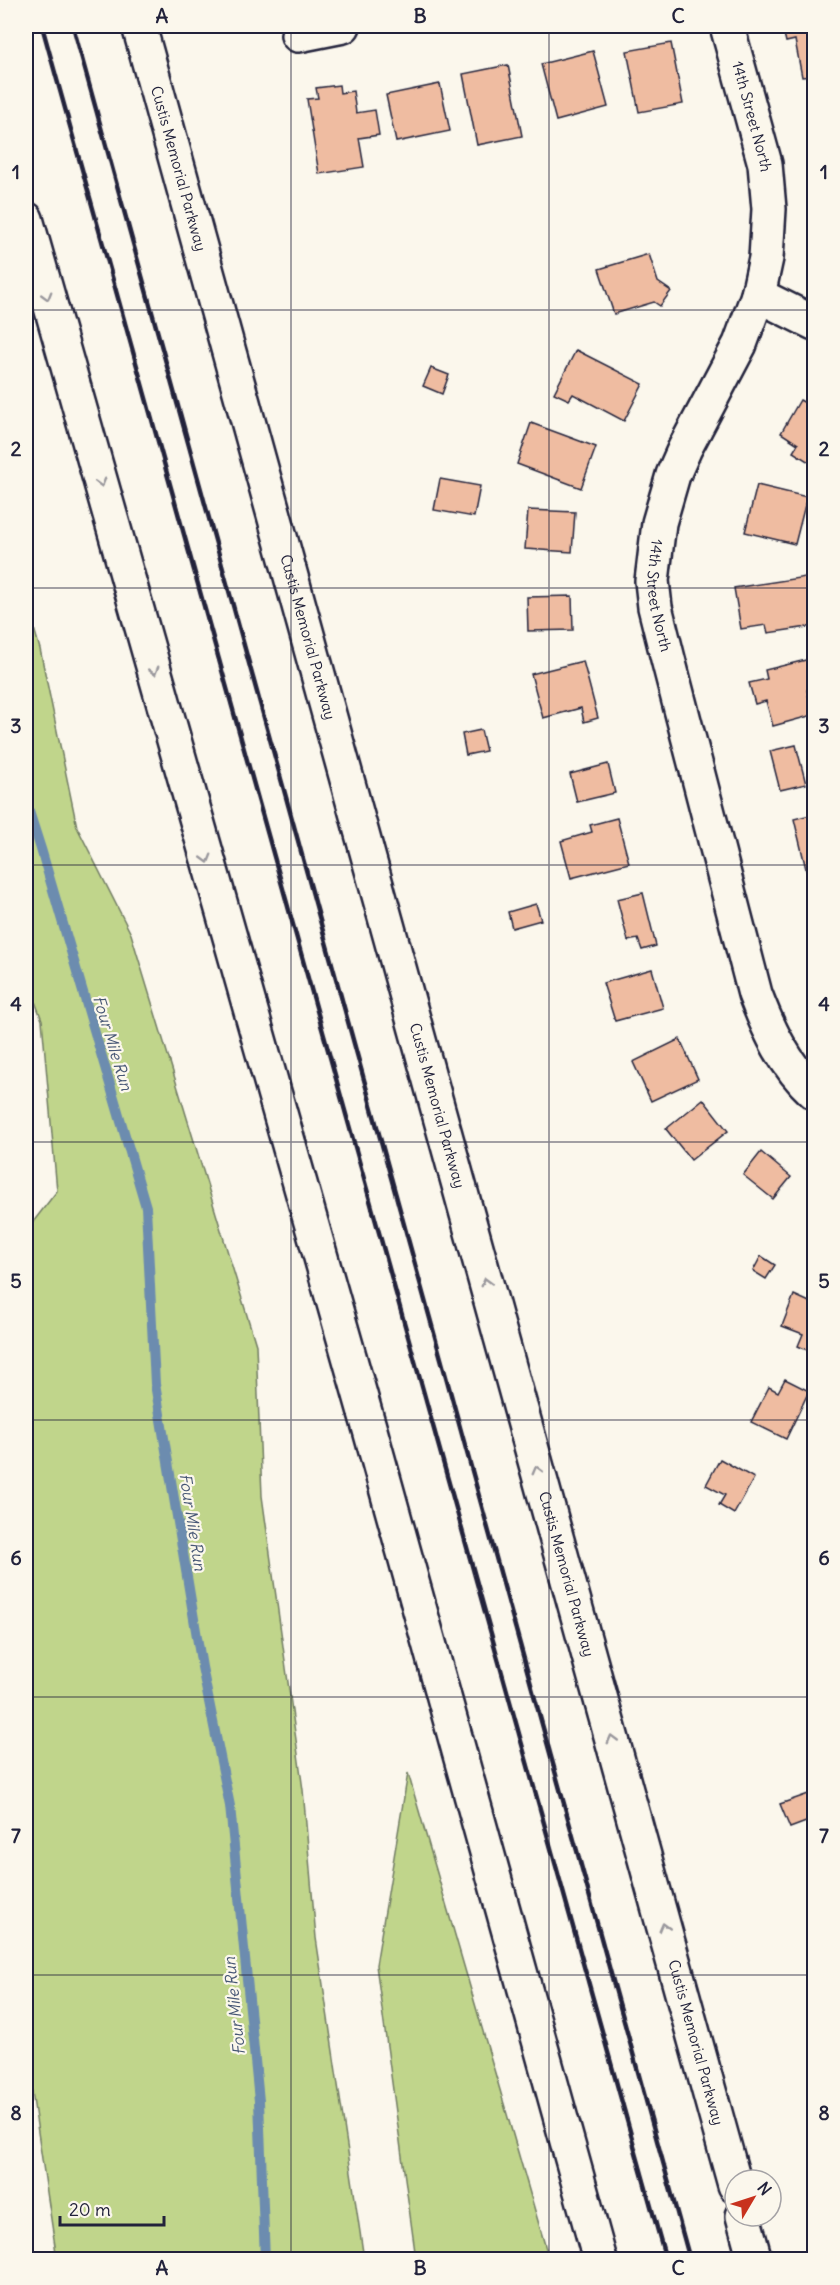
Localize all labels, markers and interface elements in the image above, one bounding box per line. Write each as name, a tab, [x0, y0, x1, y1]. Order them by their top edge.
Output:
text: A	[156, 3, 169, 28]
text: B	[413, 3, 427, 28]
text: C	[671, 3, 685, 28]
street label: 14th Street North	[728, 59, 776, 173]
street label: Custis Memorial Parkway	[147, 84, 211, 253]
text: 1	[12, 159, 20, 184]
text: 1	[820, 159, 828, 184]
one-way arrow	[40, 290, 52, 301]
text: 2	[11, 436, 22, 461]
text: 2	[819, 436, 830, 461]
one-way arrow	[93, 478, 106, 488]
street label: 14th Street North	[643, 538, 676, 654]
street label: Custis Memorial Parkway	[276, 552, 340, 722]
one-way arrow	[147, 665, 159, 676]
text: 3	[10, 713, 22, 738]
text: 3	[818, 713, 830, 738]
one-way arrow	[200, 853, 212, 863]
text: 4	[10, 991, 22, 1016]
text: 4	[818, 991, 830, 1016]
water label: Four Mile Run	[89, 993, 137, 1094]
street label: Custis Memorial Parkway	[406, 1021, 469, 1190]
text: 5	[10, 1268, 22, 1293]
text: 5	[818, 1268, 830, 1293]
one-way arrow	[480, 1277, 493, 1287]
one-way arrow	[532, 1465, 545, 1475]
water label: Four Mile Run	[175, 1472, 211, 1573]
street label: Custis Memorial Parkway	[535, 1489, 599, 1659]
text: 6	[10, 1545, 22, 1570]
text: 6	[818, 1545, 830, 1570]
one-way arrow	[606, 1734, 619, 1744]
text: 7	[11, 1823, 21, 1848]
text: 7	[819, 1823, 829, 1848]
one-way arrow	[658, 1922, 671, 1932]
water label: Four Mile Run	[219, 1955, 249, 2056]
street label: Custis Memorial Parkway	[664, 1958, 728, 2127]
text: 8	[10, 2100, 22, 2125]
text: 8	[818, 2100, 830, 2125]
north arrow	[723, 2168, 783, 2228]
text: N	[753, 2178, 776, 2199]
scale bar	[60, 2189, 164, 2227]
text: 20 m	[69, 2198, 111, 2221]
text: A	[156, 2255, 169, 2280]
text: B	[413, 2255, 427, 2280]
text: C	[671, 2255, 685, 2280]

